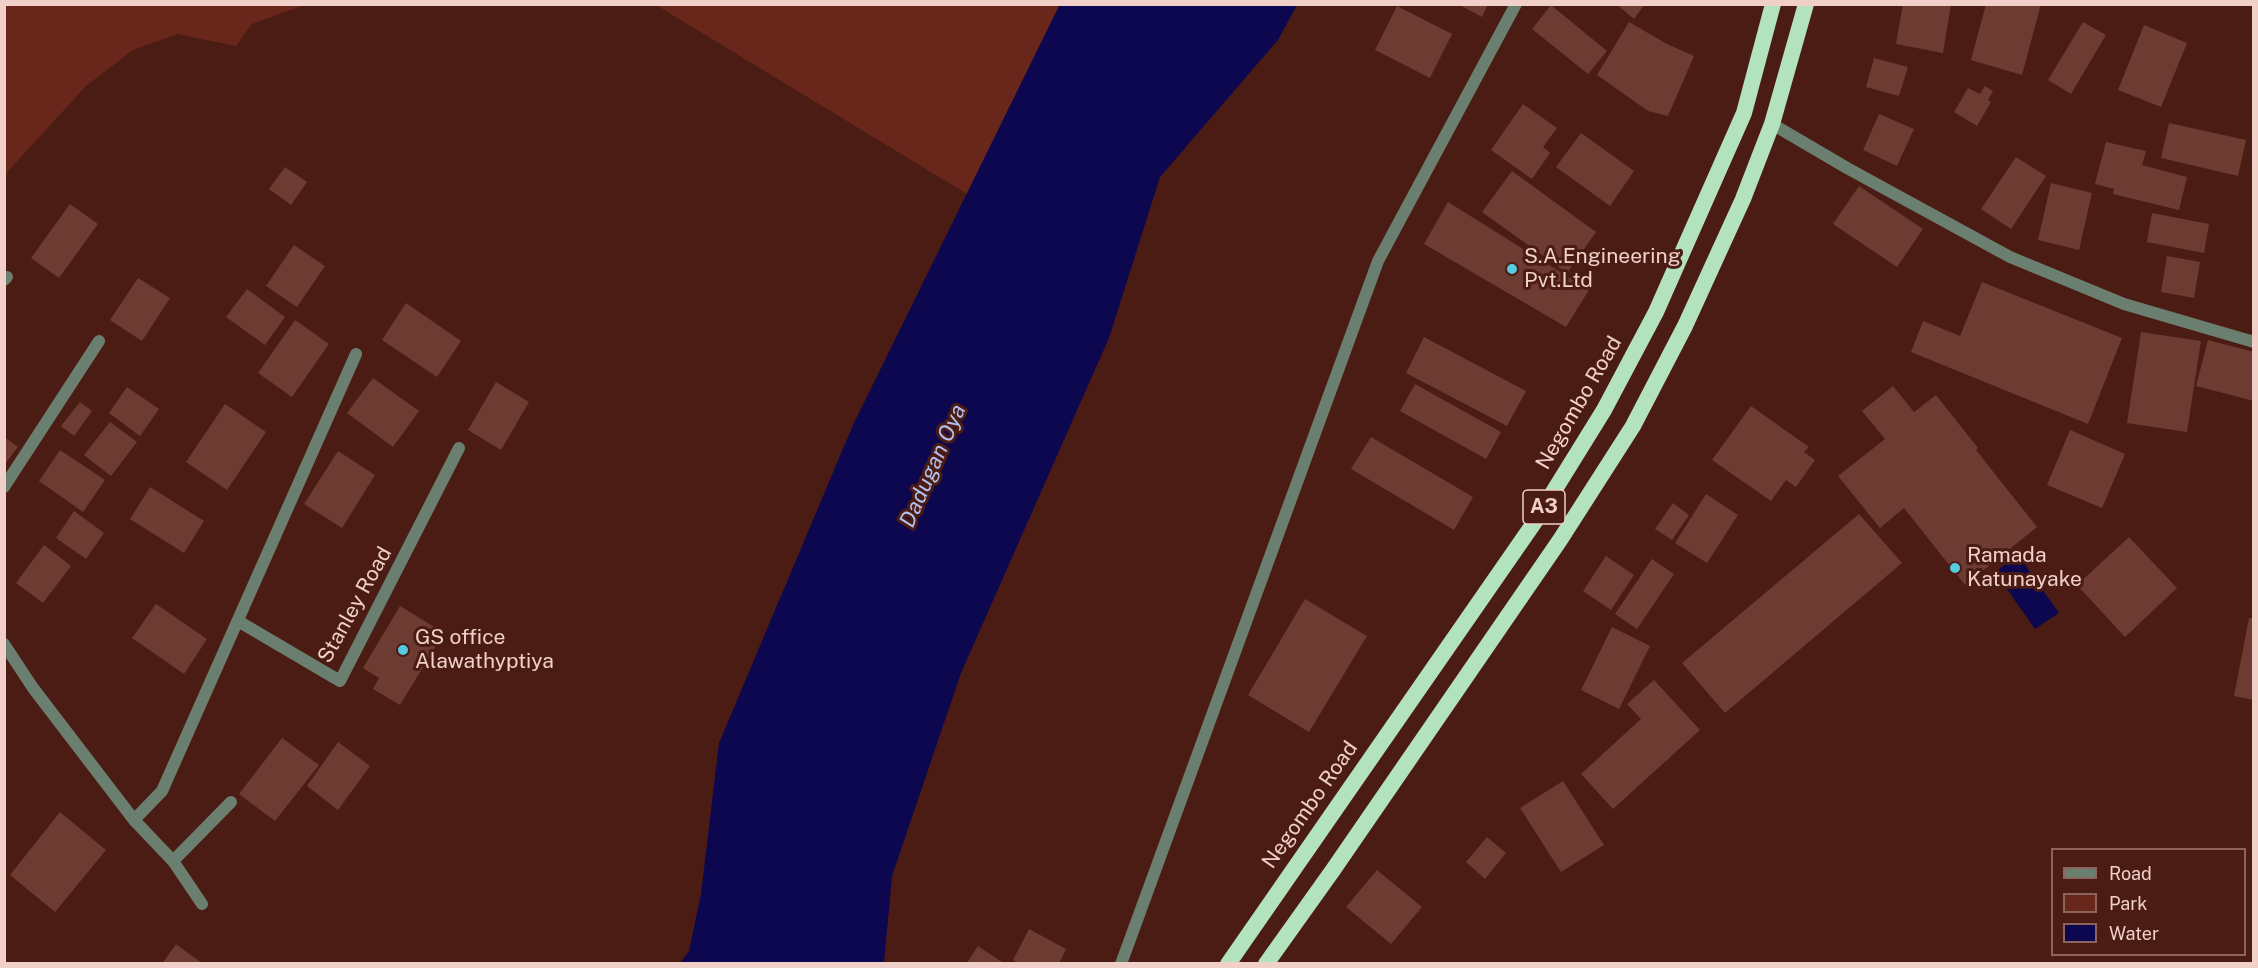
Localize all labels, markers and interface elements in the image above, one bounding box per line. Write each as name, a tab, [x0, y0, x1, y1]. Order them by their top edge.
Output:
place label: S.A.Engineering Pvt.Ltd	[1524, 244, 1681, 294]
marker: S.A.Engineering Pvt.Ltd	[1505, 262, 1519, 276]
street label: Negombo Road	[1531, 332, 1627, 474]
water label: Dadugan Oya	[894, 400, 972, 532]
road number: A3	[1523, 490, 1565, 524]
street label: Stanley Road	[313, 542, 397, 668]
place label: Ramada Katunayake	[1967, 543, 2082, 593]
marker: Ramada Katunayake	[1948, 561, 1962, 575]
place label: GS office Alawathyptiya	[415, 625, 554, 675]
marker: GS office Alawathyptiya	[396, 643, 410, 657]
street label: Negombo Road	[1257, 737, 1363, 873]
legend	[2051, 848, 2246, 956]
text: Road	[2109, 863, 2152, 884]
text: Park	[2109, 893, 2147, 914]
text: Water	[2109, 923, 2159, 944]

